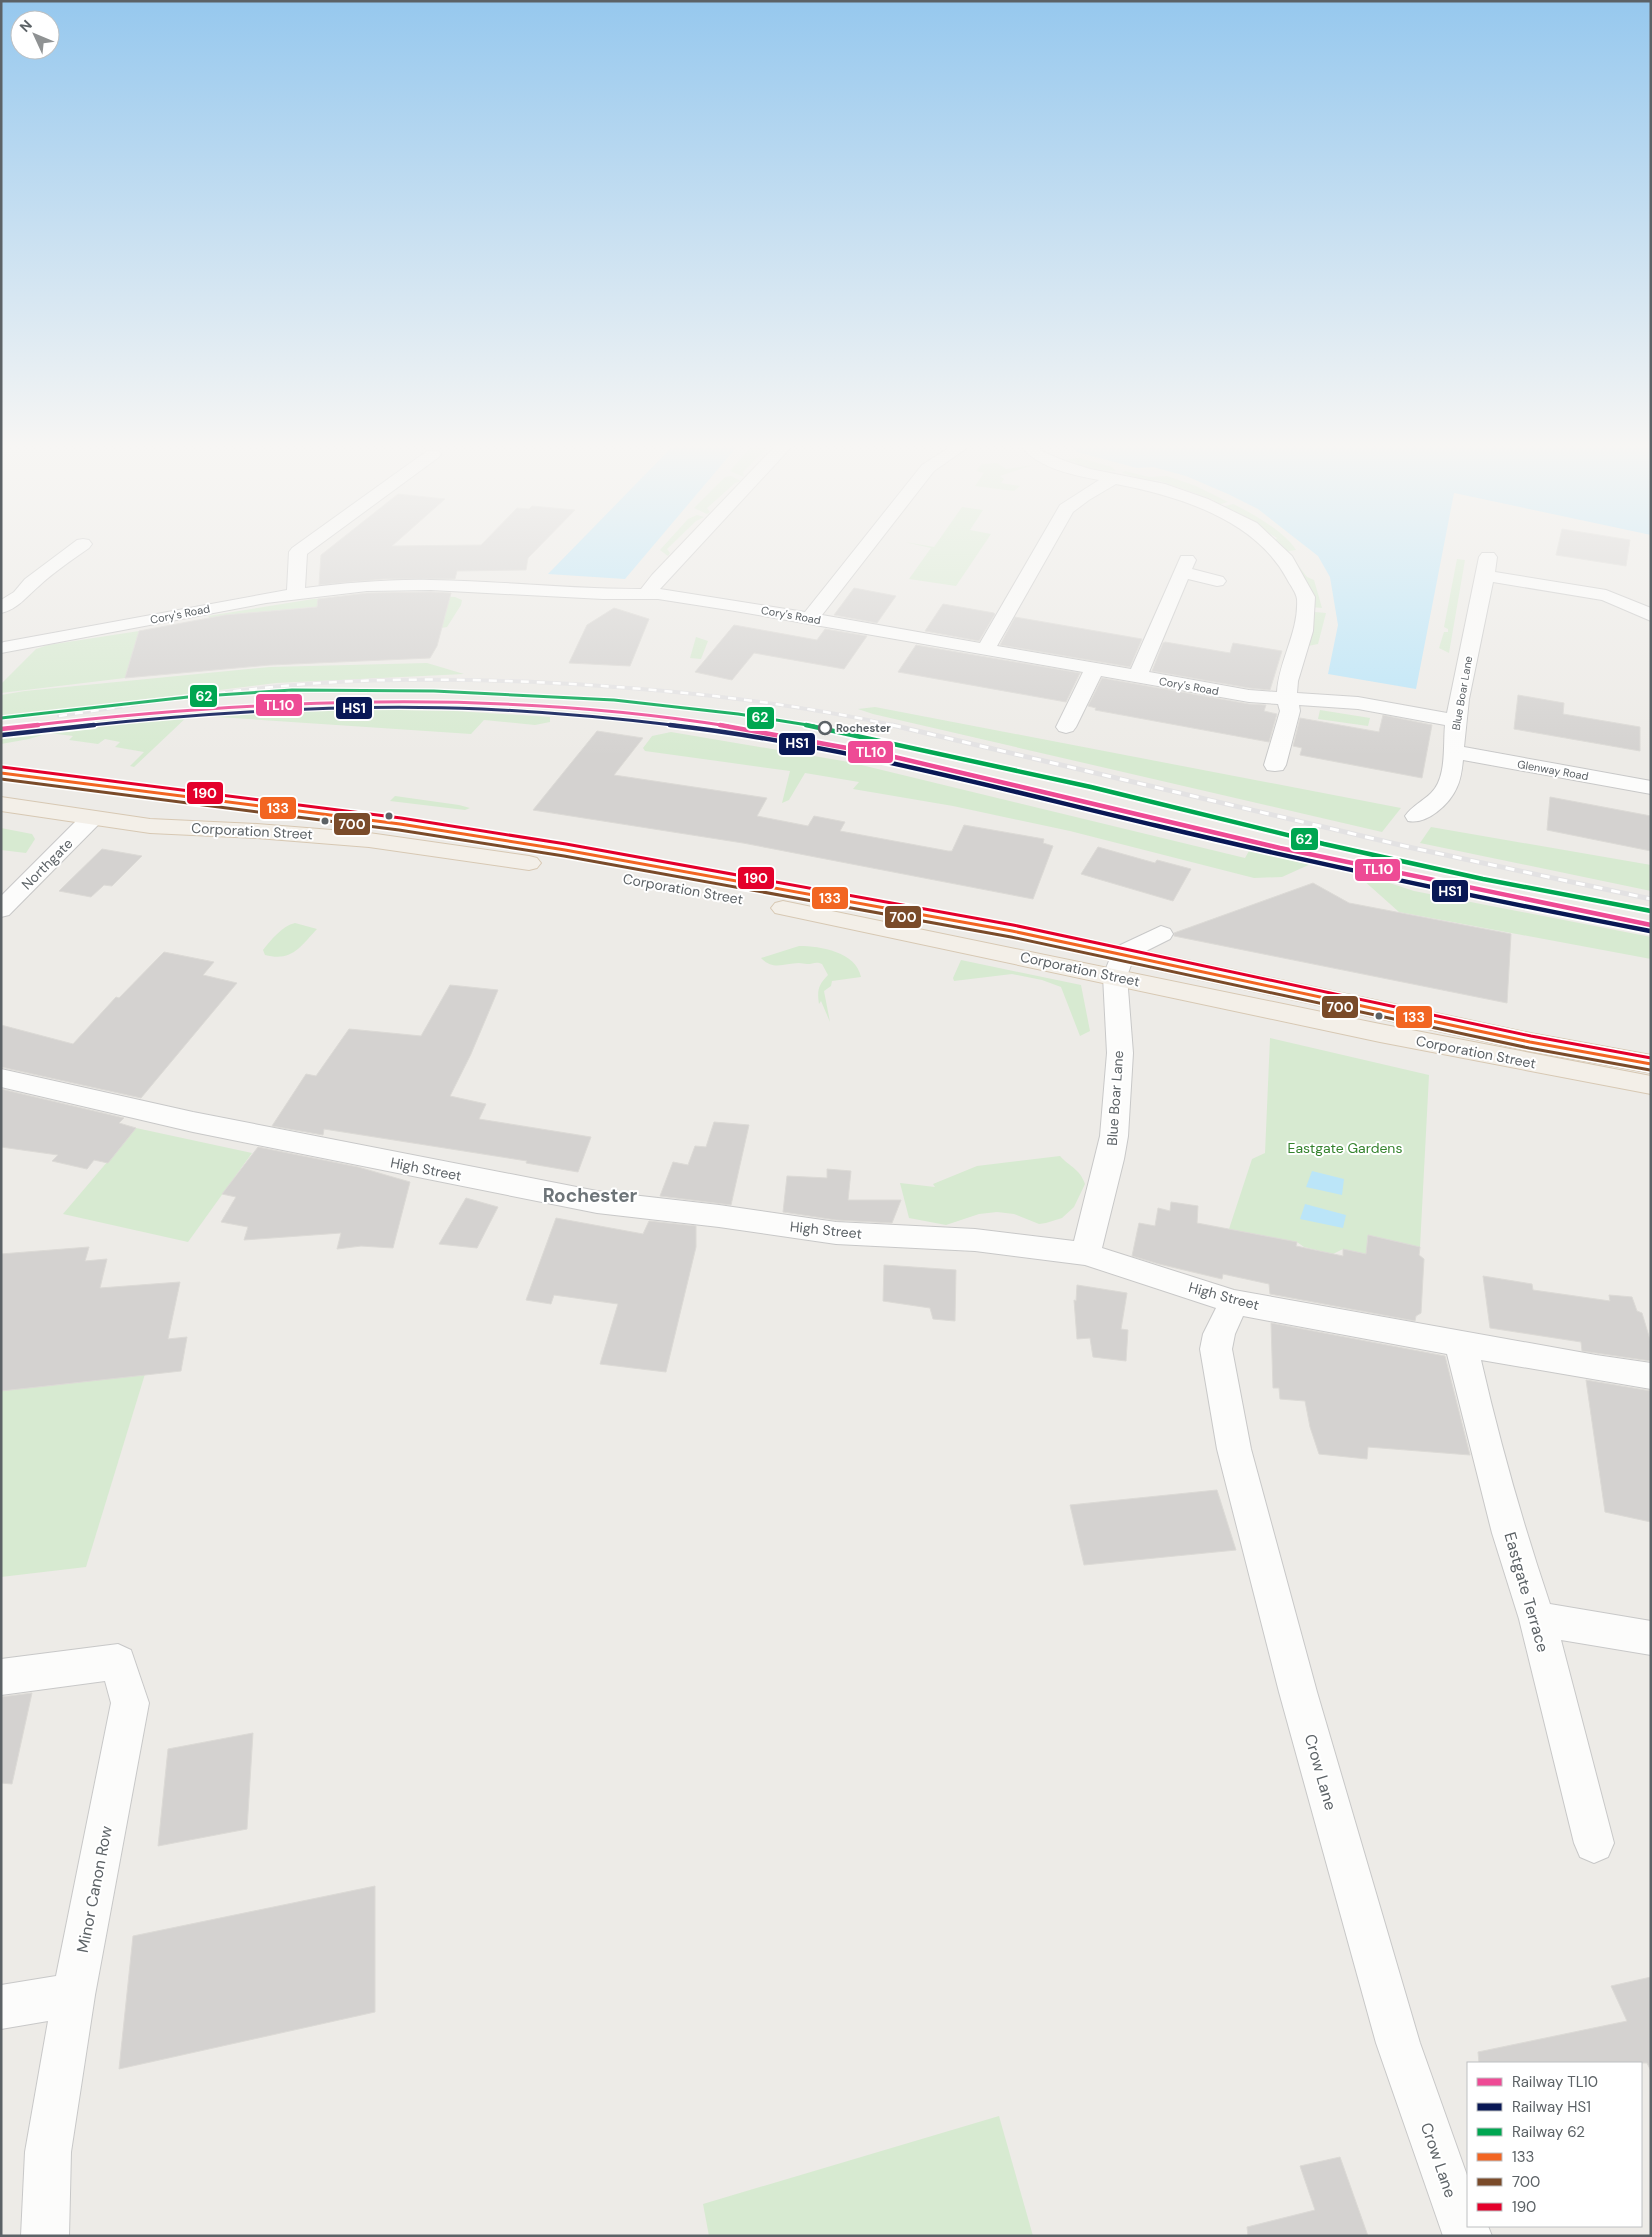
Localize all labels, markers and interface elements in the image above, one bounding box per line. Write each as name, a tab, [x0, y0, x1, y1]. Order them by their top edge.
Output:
north arrow	[10, 10, 60, 60]
text: N	[16, 16, 36, 36]
street label: Cory's Road	[149, 601, 211, 627]
street label: Cory's Road	[760, 603, 822, 627]
street label: Blue Boar Lane	[1449, 655, 1475, 731]
street label: Cory's Road	[1158, 674, 1220, 698]
line badge: 62	[189, 684, 218, 708]
text: 62	[196, 687, 212, 705]
line badge: TL10	[255, 693, 303, 717]
text: TL10	[264, 696, 294, 714]
line badge: HS1	[335, 696, 373, 720]
text: HS1	[342, 699, 366, 717]
line badge: 62	[746, 706, 775, 730]
text: 62	[752, 708, 768, 726]
marker: Rochester	[818, 721, 832, 735]
place label: Rochester	[836, 721, 891, 735]
line badge: HS1	[778, 732, 816, 756]
text: HS1	[785, 734, 809, 752]
line badge: TL10	[847, 740, 894, 764]
text: TL10	[856, 743, 886, 761]
street label: Glenway Road	[1516, 757, 1590, 783]
line badge: 190	[186, 781, 224, 805]
text: 190	[193, 784, 217, 802]
line badge: 133	[259, 796, 297, 820]
text: 133	[267, 799, 289, 817]
unlabelled marker	[384, 811, 394, 821]
line badge: 700	[333, 812, 371, 836]
text: 700	[338, 815, 366, 833]
unlabelled marker	[320, 816, 330, 826]
street label: Corporation Street	[191, 819, 313, 843]
line badge: 62	[1290, 827, 1319, 851]
text: 62	[1296, 830, 1312, 848]
street label: Northgate	[18, 835, 76, 893]
line badge: TL10	[1354, 858, 1401, 882]
text: TL10	[1363, 860, 1393, 878]
line badge: 190	[737, 866, 775, 890]
text: 190	[744, 869, 768, 887]
street label: Corporation Street	[621, 870, 745, 908]
line badge: HS1	[1431, 879, 1469, 903]
text: HS1	[1438, 882, 1462, 900]
line badge: 133	[811, 886, 849, 910]
text: 133	[819, 889, 841, 907]
line badge: 700	[884, 905, 922, 929]
text: 700	[889, 908, 917, 926]
street label: Corporation Street	[1019, 948, 1141, 990]
line badge: 700	[1321, 995, 1359, 1019]
text: 700	[1326, 998, 1354, 1016]
line badge: 133	[1395, 1005, 1433, 1029]
text: 133	[1403, 1008, 1425, 1026]
unlabelled marker	[1374, 1011, 1384, 1021]
street label: Corporation Street	[1415, 1032, 1537, 1072]
street label: Blue Boar Lane	[1103, 1050, 1127, 1146]
park label: Eastgate Gardens	[1288, 1139, 1402, 1157]
street label: High Street	[389, 1153, 463, 1185]
district label: Rochester	[543, 1183, 638, 1208]
street label: High Street	[789, 1217, 863, 1243]
street label: High Street	[1187, 1278, 1261, 1314]
street label: Eastgate Terrace	[1499, 1530, 1554, 1655]
street label: Crow Lane	[1300, 1732, 1341, 1813]
street label: Minor Canon Row	[72, 1824, 117, 1954]
legend	[1467, 2062, 1642, 2227]
text: Railway TL10	[1512, 2072, 1598, 2092]
text: Railway HS1	[1512, 2097, 1591, 2117]
street label: Crow Lane	[1416, 2120, 1461, 2201]
text: Railway 62	[1512, 2122, 1585, 2142]
text: 133	[1512, 2147, 1534, 2167]
text: 700	[1512, 2172, 1540, 2192]
text: 190	[1512, 2197, 1536, 2217]

